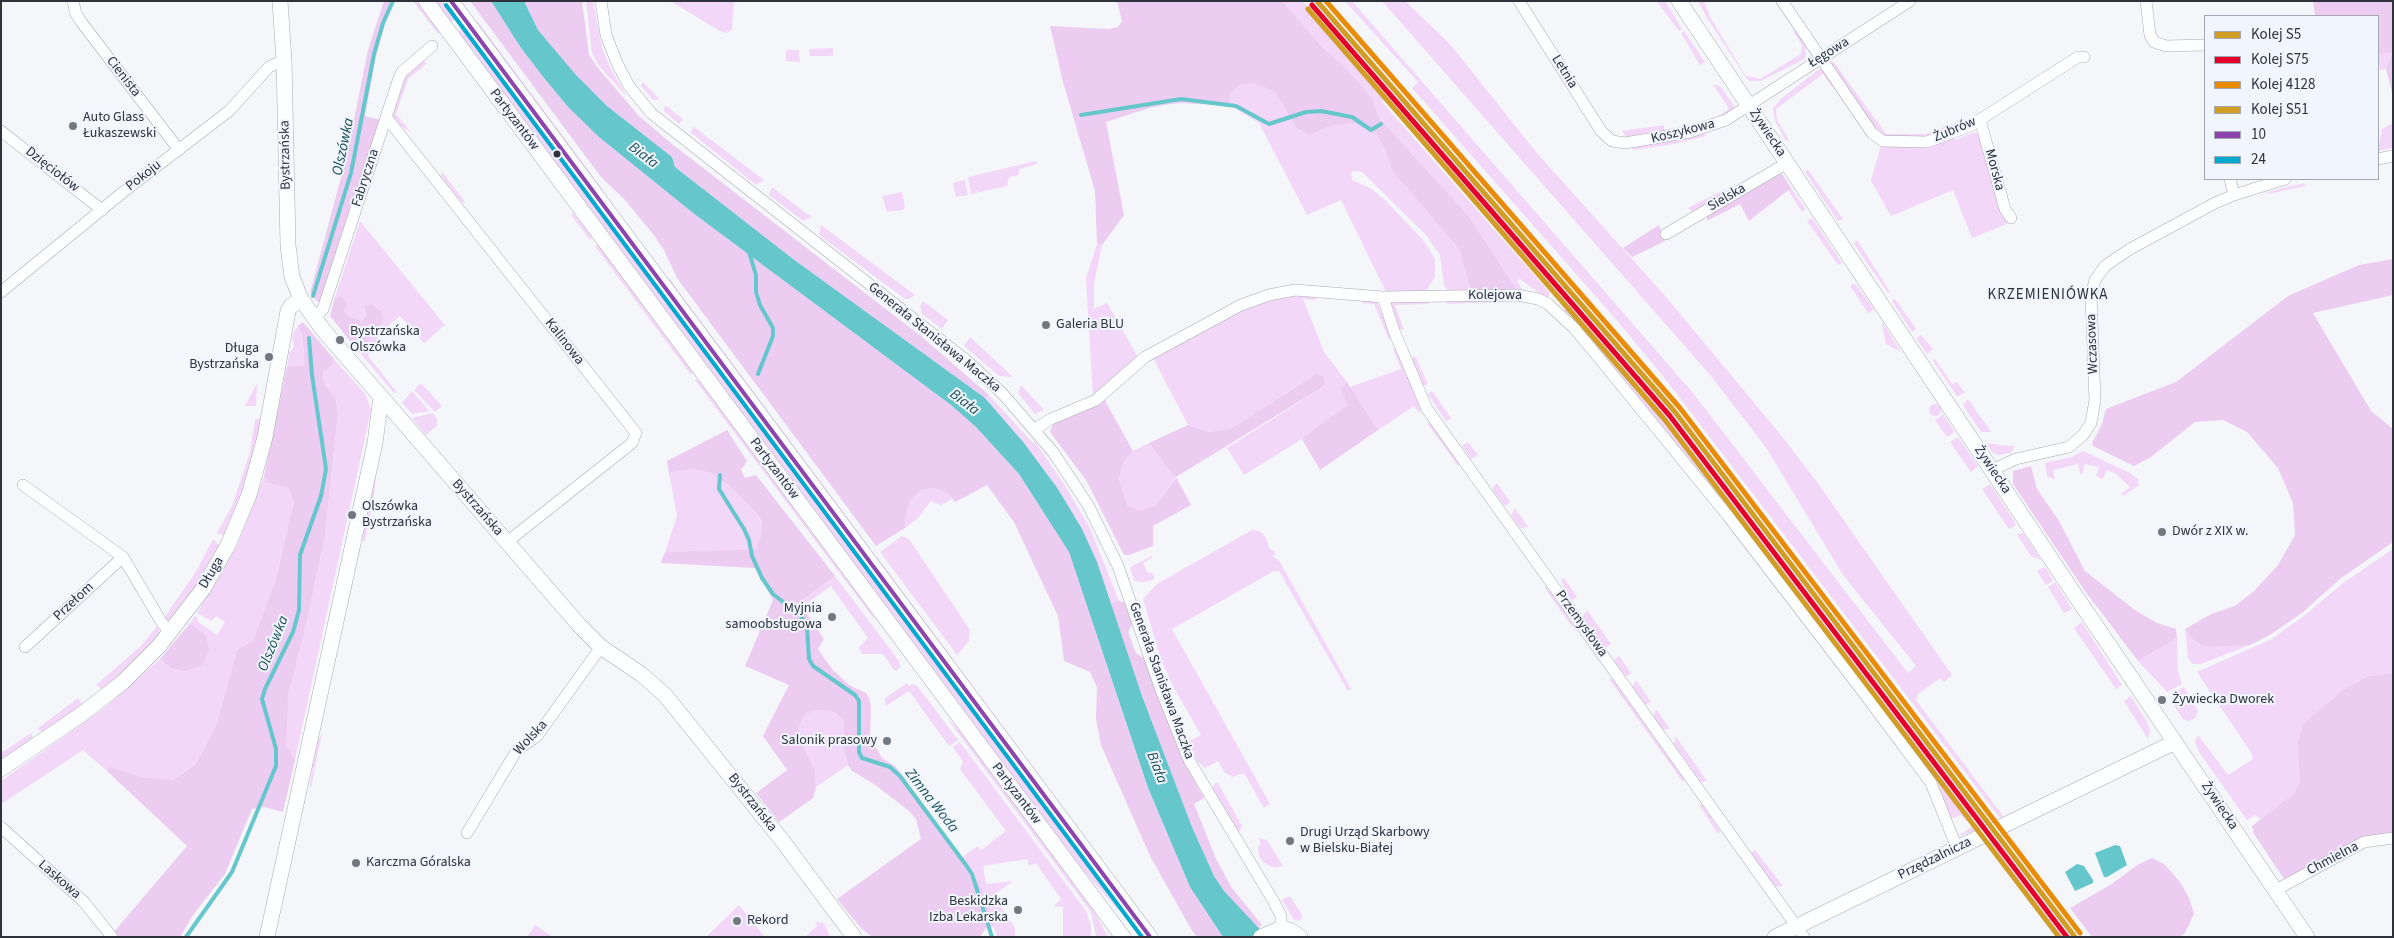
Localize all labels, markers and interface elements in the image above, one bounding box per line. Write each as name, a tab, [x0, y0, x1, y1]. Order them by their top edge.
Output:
legend	[2204, 15, 2379, 180]
text: Kolej S5	[2251, 24, 2301, 45]
street label: Łęgowa	[1805, 34, 1853, 72]
text: Kolej S75	[2251, 49, 2309, 70]
street label: Letnia	[1547, 52, 1581, 92]
street label: Cienista	[102, 53, 144, 101]
text: Kolej 4128	[2251, 74, 2316, 95]
street label: Partyzantów	[485, 86, 543, 154]
text: Kolej S51	[2251, 99, 2309, 120]
street label: Żywiecka	[1745, 106, 1789, 160]
place label: Auto Glass Łukaszewski	[83, 110, 156, 142]
street label: Żubrów	[1931, 113, 1979, 147]
street label: Koszykowa	[1649, 116, 1717, 148]
water label: Olszówka	[329, 117, 359, 177]
marker: Auto Glass Łukaszewski	[67, 120, 79, 132]
street label: Bystrzańska	[277, 120, 295, 190]
text: 10	[2251, 124, 2266, 145]
water label: Biała	[625, 139, 661, 173]
street label: Dzięciołów	[22, 144, 82, 196]
street label: Fabryczna	[349, 147, 383, 209]
street label: Morska	[1980, 147, 2008, 193]
unlabelled marker	[552, 149, 562, 159]
text: 24	[2251, 149, 2266, 170]
street label: Pokoju	[123, 157, 165, 195]
street label: Sielska	[1705, 180, 1749, 216]
street label: Generała Stanisława Maczka	[864, 279, 1004, 397]
district label: KRZEMIENIÓWKA	[1986, 287, 2110, 305]
street label: Kolejowa	[1468, 288, 1522, 304]
street label: Wczasowa	[2084, 313, 2102, 375]
street label: Kalinowa	[541, 315, 587, 369]
place label: Galeria BLU	[1056, 317, 1124, 333]
marker: Galeria BLU	[1040, 319, 1052, 331]
place label: Bystrzańska Olszówka	[350, 324, 420, 357]
marker: Bystrzańska Olszówka	[334, 334, 346, 346]
place label: Długa Bystrzańska	[189, 341, 259, 374]
marker: Długa Bystrzańska	[263, 351, 275, 363]
water label: Biała	[946, 386, 982, 420]
street label: Partyzantów	[745, 435, 803, 503]
street label: Żywiecka	[1970, 443, 2014, 497]
street label: Bystrzańska	[448, 476, 506, 540]
place label: Olszówka Bystrzańska	[362, 499, 432, 532]
marker: Olszówka Bystrzańska	[346, 509, 358, 521]
place label: Dwór z XIX w.	[2172, 524, 2248, 540]
marker: Dwór z XIX w.	[2156, 526, 2168, 538]
street label: Długa	[196, 554, 228, 592]
street label: Przełom	[50, 579, 98, 625]
street label: Przemysłowa	[1551, 587, 1611, 661]
street label: Generała Stanisława Maczka	[1125, 600, 1197, 762]
place label: Myjnia samoobsługowa	[726, 601, 822, 634]
marker: Myjnia samoobsługowa	[826, 611, 838, 623]
water label: Olszówka	[255, 614, 293, 674]
place label: Żywiecka Dworek	[2172, 692, 2274, 708]
marker: Żywiecka Dworek	[2156, 694, 2168, 706]
street label: Wolska	[511, 717, 551, 759]
place label: Salonik prasowy	[781, 733, 877, 749]
marker: Salonik prasowy	[881, 735, 893, 747]
water label: Biała	[1142, 750, 1170, 786]
street label: Partyzantów	[987, 760, 1045, 828]
water label: Zimna Woda	[900, 765, 962, 837]
street label: Bystrzańska	[724, 770, 780, 836]
street label: Żywiecka	[2197, 779, 2241, 833]
place label: Drugi Urząd Skarbowy w Bielsku-Białej	[1300, 825, 1430, 858]
street label: Przędzalnicza	[1896, 834, 1974, 884]
marker: Drugi Urząd Skarbowy w Bielsku-Białej	[1284, 835, 1296, 847]
street label: Chmielna	[2304, 838, 2362, 880]
place label: Karczma Góralska	[366, 855, 471, 871]
street label: Laskowa	[34, 857, 84, 903]
marker: Karczma Góralska	[350, 857, 362, 869]
place label: Beskidzka Izba Lekarska	[929, 894, 1008, 926]
marker: Beskidzka Izba Lekarska	[1012, 904, 1024, 916]
place label: Rekord	[747, 913, 789, 929]
marker: Rekord	[731, 915, 743, 927]

